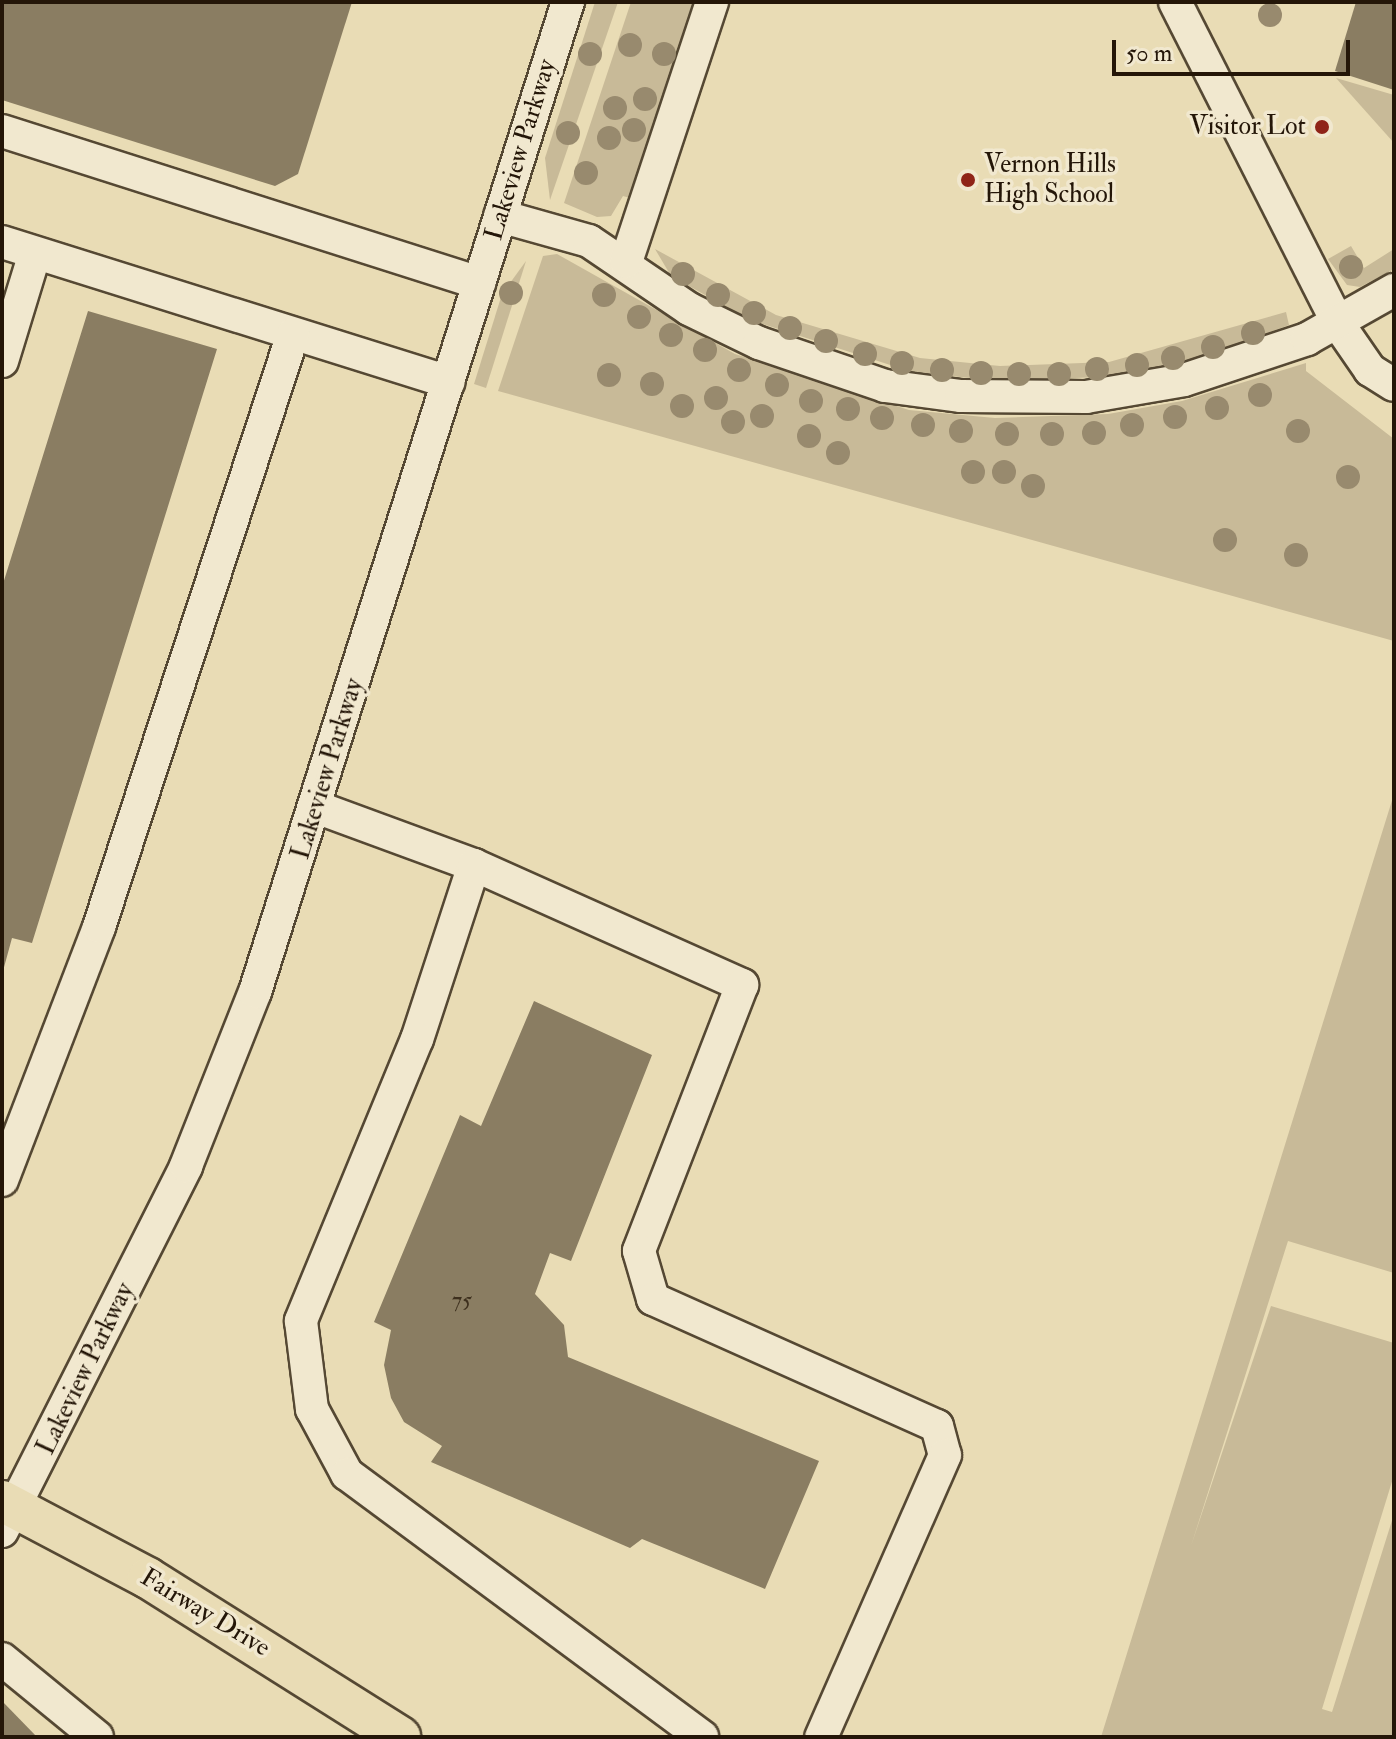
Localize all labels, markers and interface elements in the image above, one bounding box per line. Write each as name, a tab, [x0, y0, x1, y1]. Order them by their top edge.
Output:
scale bar	[1116, 24, 1354, 74]
text: 50 m	[1126, 38, 1172, 69]
street label: Lakeview Parkway	[479, 56, 563, 244]
place label: Visitor Lot	[1189, 111, 1306, 143]
marker: Visitor Lot	[1313, 118, 1331, 136]
place label: Vernon Hills High School	[984, 149, 1116, 210]
marker: Vernon Hills High School	[959, 171, 977, 189]
street label: Lakeview Parkway	[286, 675, 370, 863]
street label: Lakeview Parkway	[31, 1278, 141, 1460]
house number: 75	[452, 1288, 472, 1314]
street label: Fairway Drive	[135, 1562, 275, 1664]

